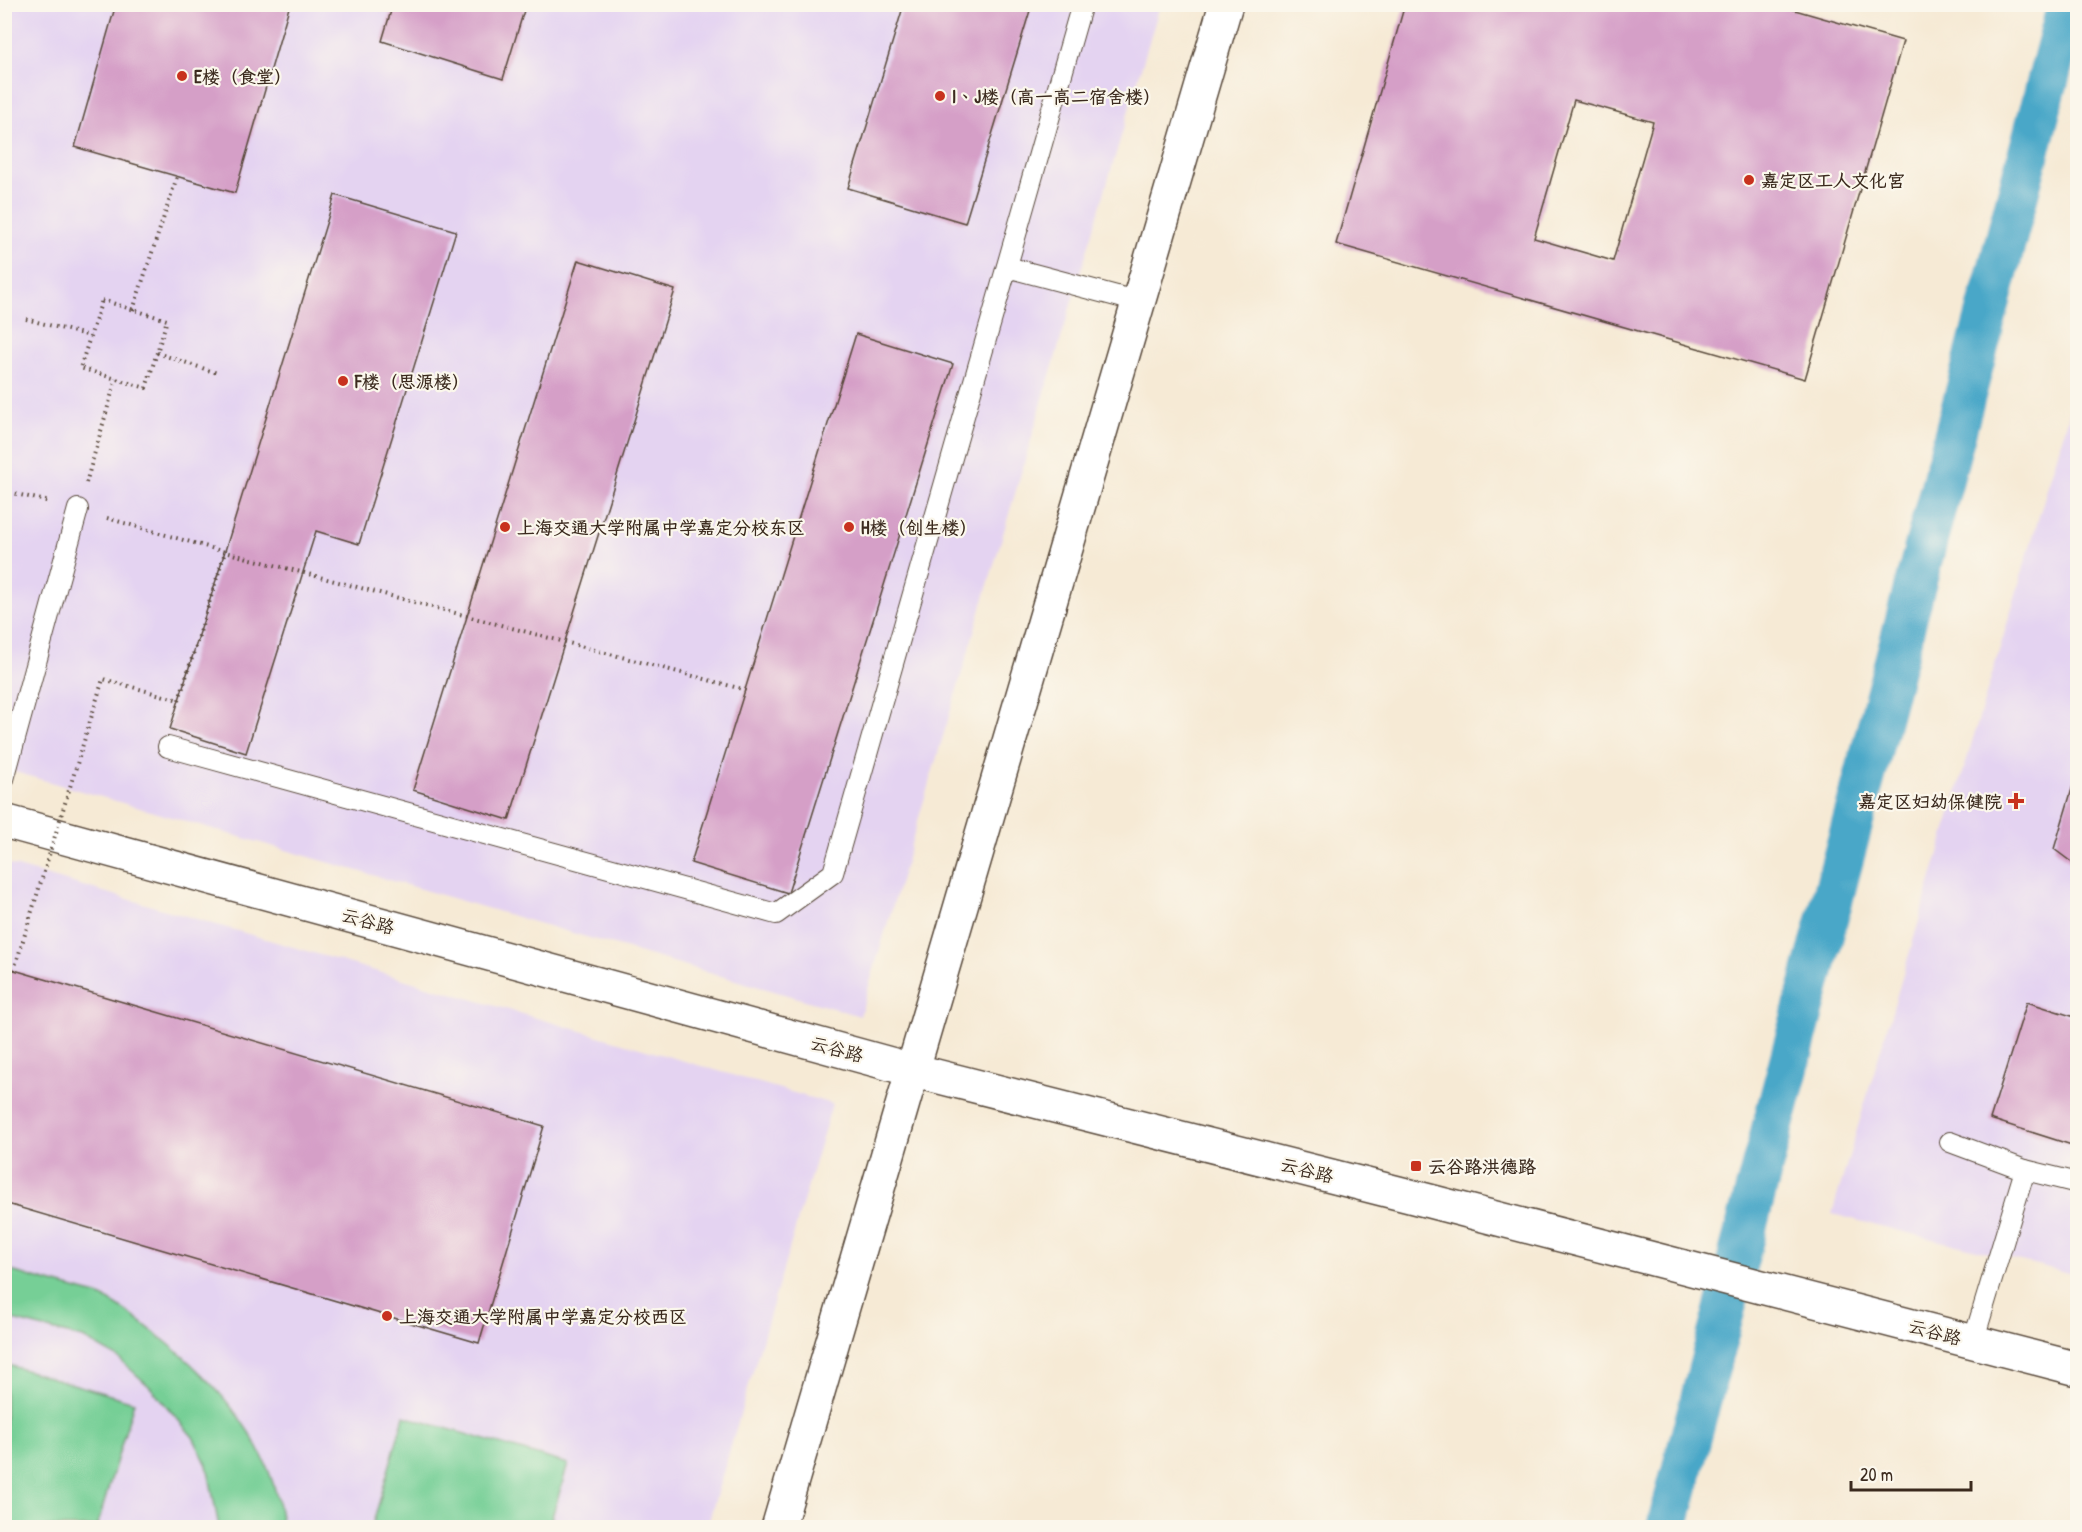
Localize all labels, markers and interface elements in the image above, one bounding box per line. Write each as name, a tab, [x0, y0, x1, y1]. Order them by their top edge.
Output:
place label: E楼（食堂）	[194, 64, 292, 89]
marker: E楼（食堂）	[175, 69, 189, 83]
place label: I、J楼（高一高二宿舍楼）	[952, 84, 1161, 109]
marker: I、J楼（高一高二宿舍楼）	[933, 89, 947, 103]
place label: 嘉定区工人文化宫	[1761, 168, 1905, 193]
marker: 嘉定区工人文化宫	[1742, 173, 1756, 187]
place label: F楼（思源楼）	[354, 369, 470, 394]
marker: F楼（思源楼）	[336, 374, 350, 388]
place label: 上海交通大学附属中学嘉定分校东区	[517, 515, 805, 540]
place label: H楼（创生楼）	[861, 515, 977, 540]
marker: 上海交通大学附属中学嘉定分校东区	[498, 520, 512, 534]
marker: H楼（创生楼）	[842, 520, 856, 534]
place label: 嘉定区妇幼保健院	[1858, 789, 2002, 814]
marker: 嘉定区妇幼保健院	[2007, 792, 2025, 810]
street label: 云谷路	[339, 902, 397, 940]
street label: 云谷路	[808, 1030, 866, 1068]
street label: 云谷路	[1278, 1151, 1336, 1189]
place label: 云谷路洪德路	[1428, 1154, 1536, 1179]
marker: 云谷路洪德路	[1409, 1159, 1423, 1173]
place label: 上海交通大学附属中学嘉定分校西区	[399, 1304, 687, 1329]
marker: 上海交通大学附属中学嘉定分校西区	[380, 1309, 394, 1323]
street label: 云谷路	[1906, 1313, 1964, 1351]
scale bar	[1851, 1454, 1971, 1492]
text: 20 m	[1860, 1462, 1893, 1487]

